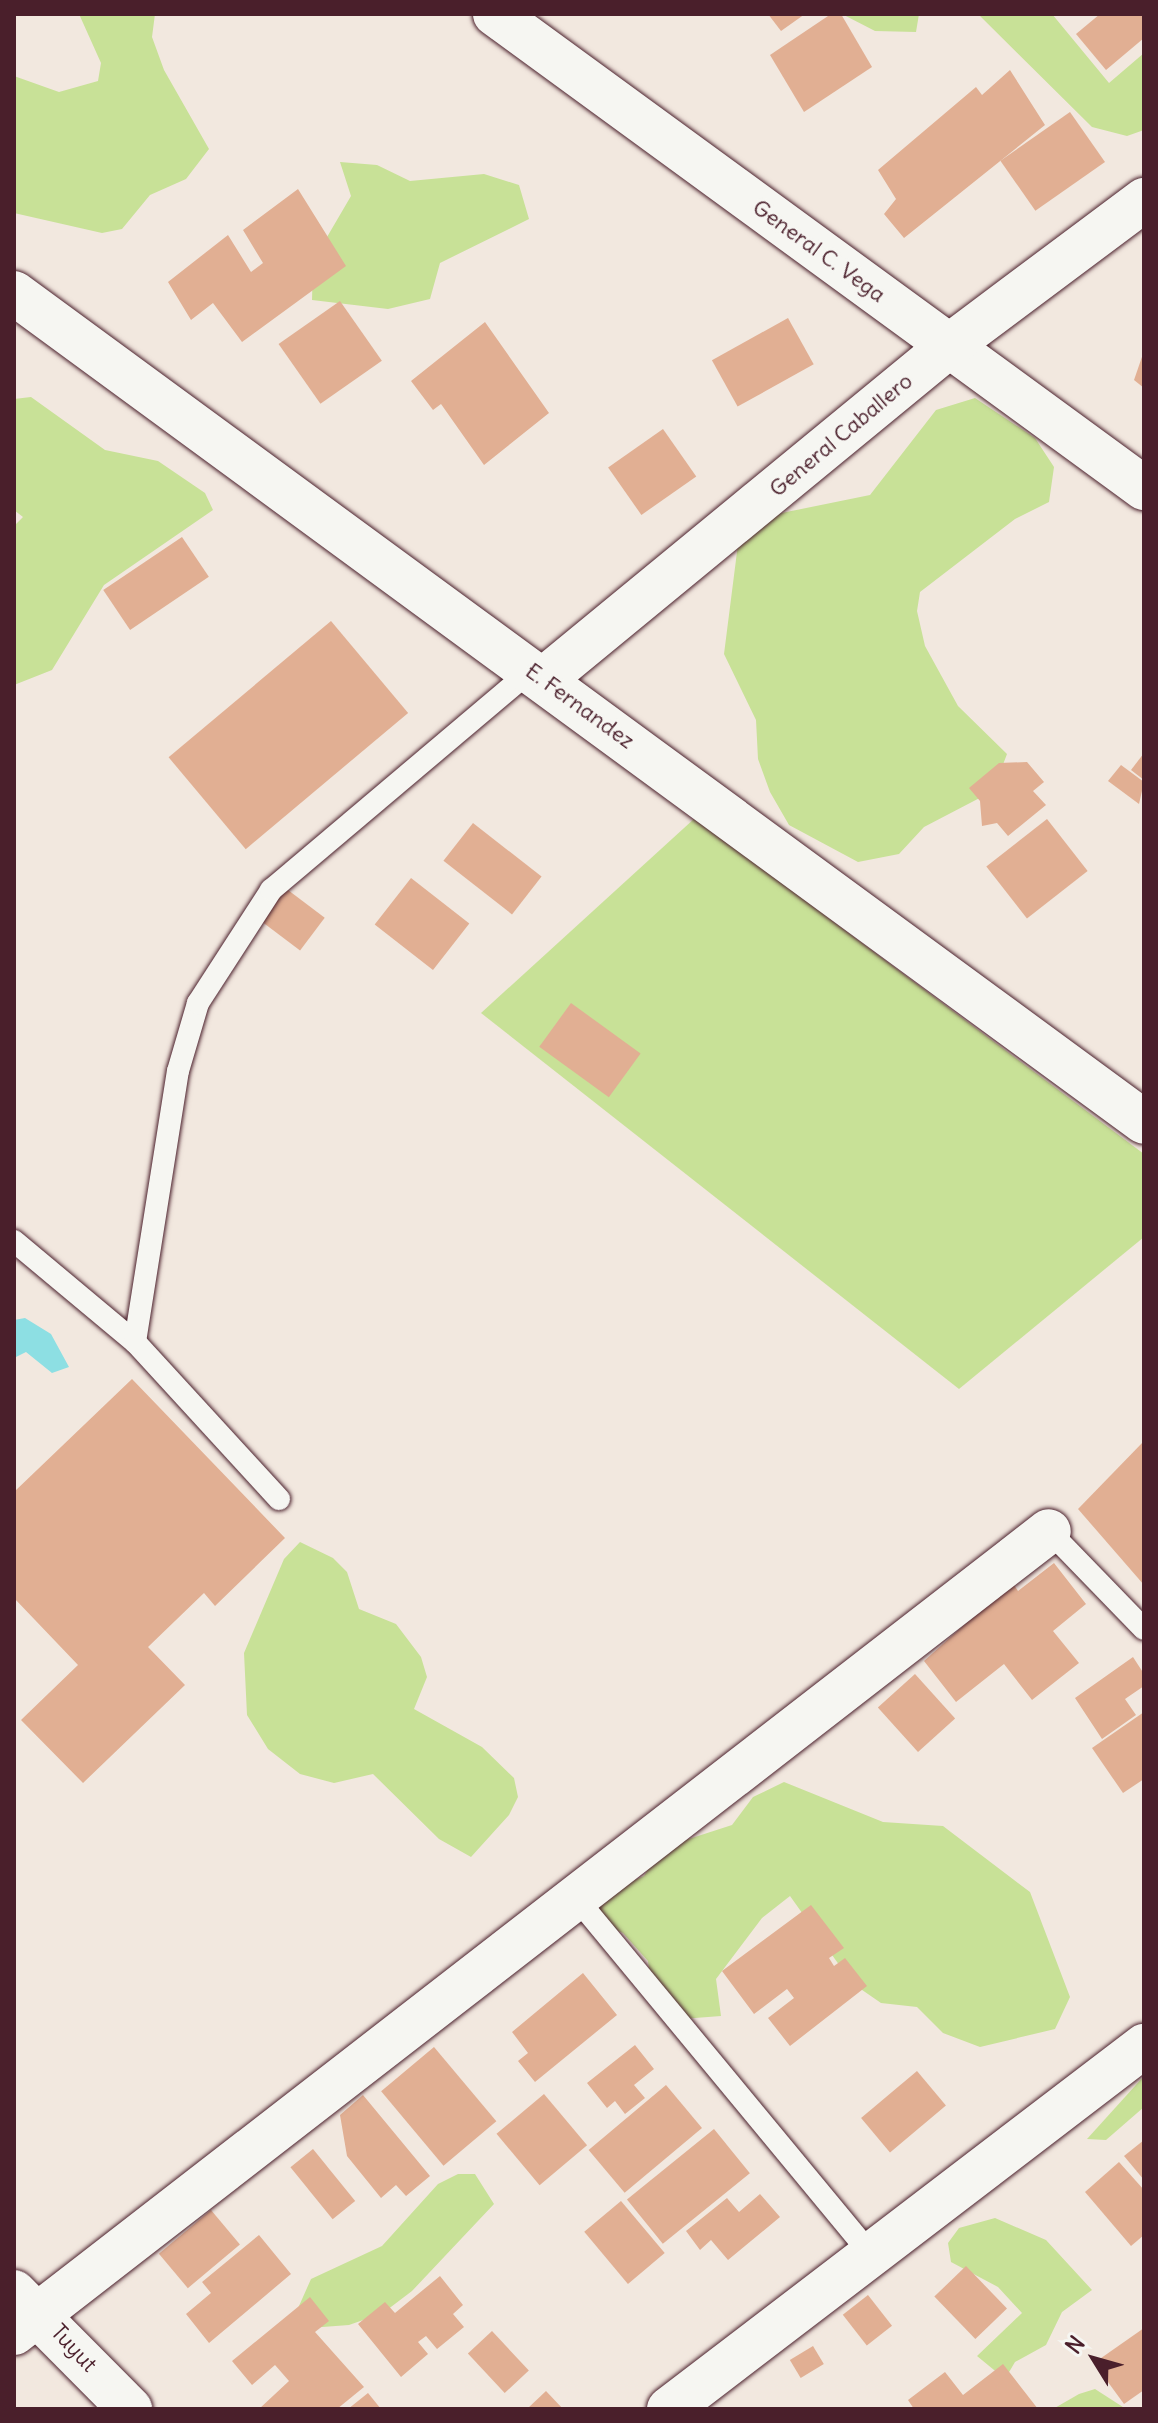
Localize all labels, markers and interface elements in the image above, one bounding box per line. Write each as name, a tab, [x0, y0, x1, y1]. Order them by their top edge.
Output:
street label: General C. Vega	[747, 194, 891, 308]
street label: General Caballero	[764, 368, 918, 502]
street label: E. Fernandez	[520, 658, 640, 754]
street label: Tuyut	[45, 2319, 103, 2377]
north arrow	[1054, 2319, 1134, 2399]
text: N	[1059, 2330, 1091, 2359]

